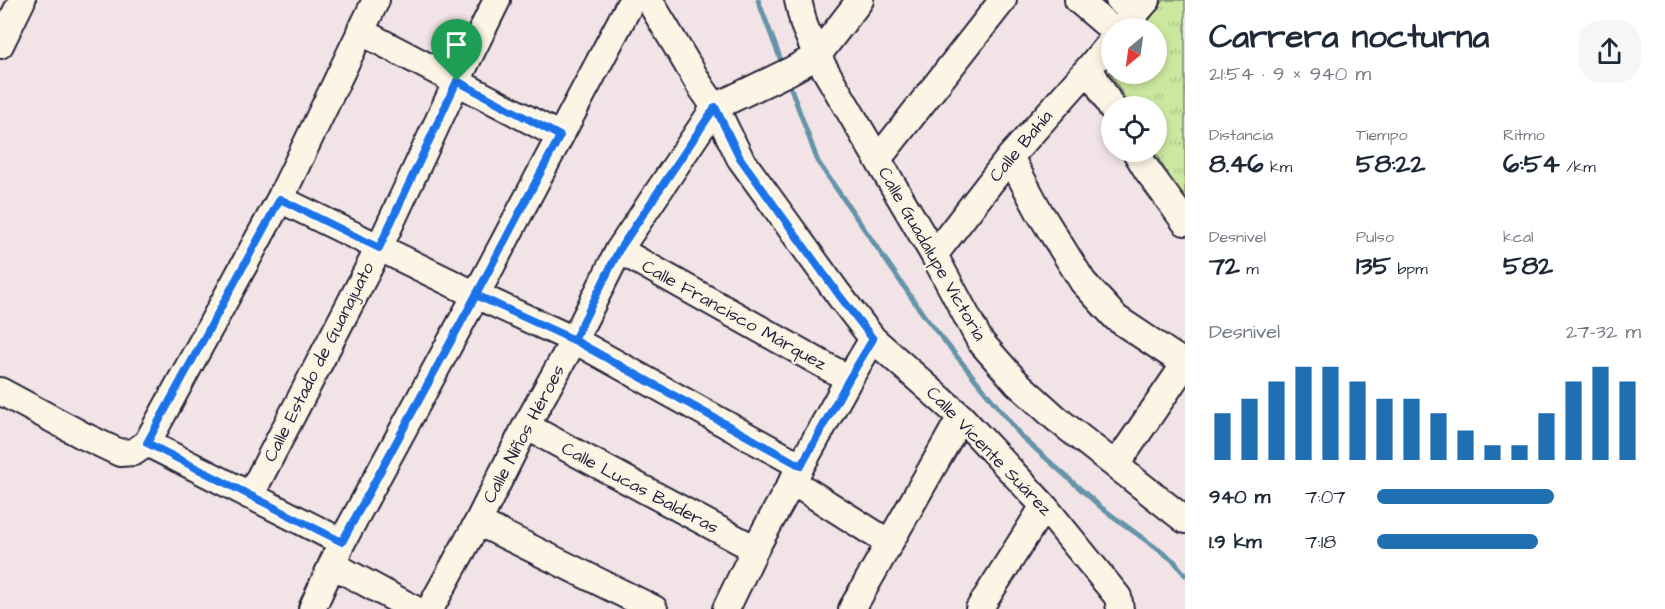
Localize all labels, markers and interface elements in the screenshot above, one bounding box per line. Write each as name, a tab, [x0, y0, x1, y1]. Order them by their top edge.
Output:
text: Carrera nocturna	[1209, 14, 1489, 60]
north arrow	[1101, 18, 1167, 84]
map controls	[1101, 18, 1167, 162]
pin	[431, 19, 482, 81]
button: share	[1578, 20, 1641, 83]
icon: arrive	[440, 28, 473, 61]
text: 21:54 · 9 × 940 m	[1209, 60, 1371, 88]
button: locate	[1101, 96, 1167, 162]
street label: Calle Bahía	[983, 105, 1059, 187]
text: Distancia	[1209, 124, 1273, 146]
text: Tiempo	[1356, 124, 1407, 146]
text: Ritmo	[1503, 124, 1545, 146]
text: 8.46	[1209, 146, 1264, 182]
text: 58:22	[1356, 146, 1425, 182]
text: 6:54	[1503, 146, 1560, 182]
text: km	[1264, 156, 1292, 178]
text: /km	[1560, 156, 1596, 178]
street label: Calle Guadalupe Victoria	[872, 162, 992, 346]
text: Desnivel	[1209, 226, 1266, 248]
text: Pulso	[1356, 226, 1394, 248]
text: kcal	[1503, 226, 1534, 248]
text: 72	[1209, 248, 1240, 284]
text: 135	[1356, 248, 1391, 284]
text: 582	[1503, 248, 1553, 284]
street label: Calle Francisco Márquez	[637, 254, 831, 376]
street label: Calle Estado de Guanajuato	[258, 258, 380, 466]
text: m	[1240, 258, 1259, 280]
text: bpm	[1391, 258, 1428, 280]
text: Desnivel	[1209, 318, 1280, 346]
text: 27–32 m	[1566, 318, 1641, 346]
street label: Calle Niños Héroes	[477, 360, 571, 508]
street label: Calle Vicente Suárez	[921, 381, 1058, 521]
street label: Calle Lucas Balderas	[557, 436, 723, 540]
text: 940 m	[1209, 483, 1270, 511]
text: 7:07	[1305, 483, 1346, 511]
text: 1.9 km	[1209, 528, 1262, 556]
text: 7:18	[1305, 528, 1336, 556]

